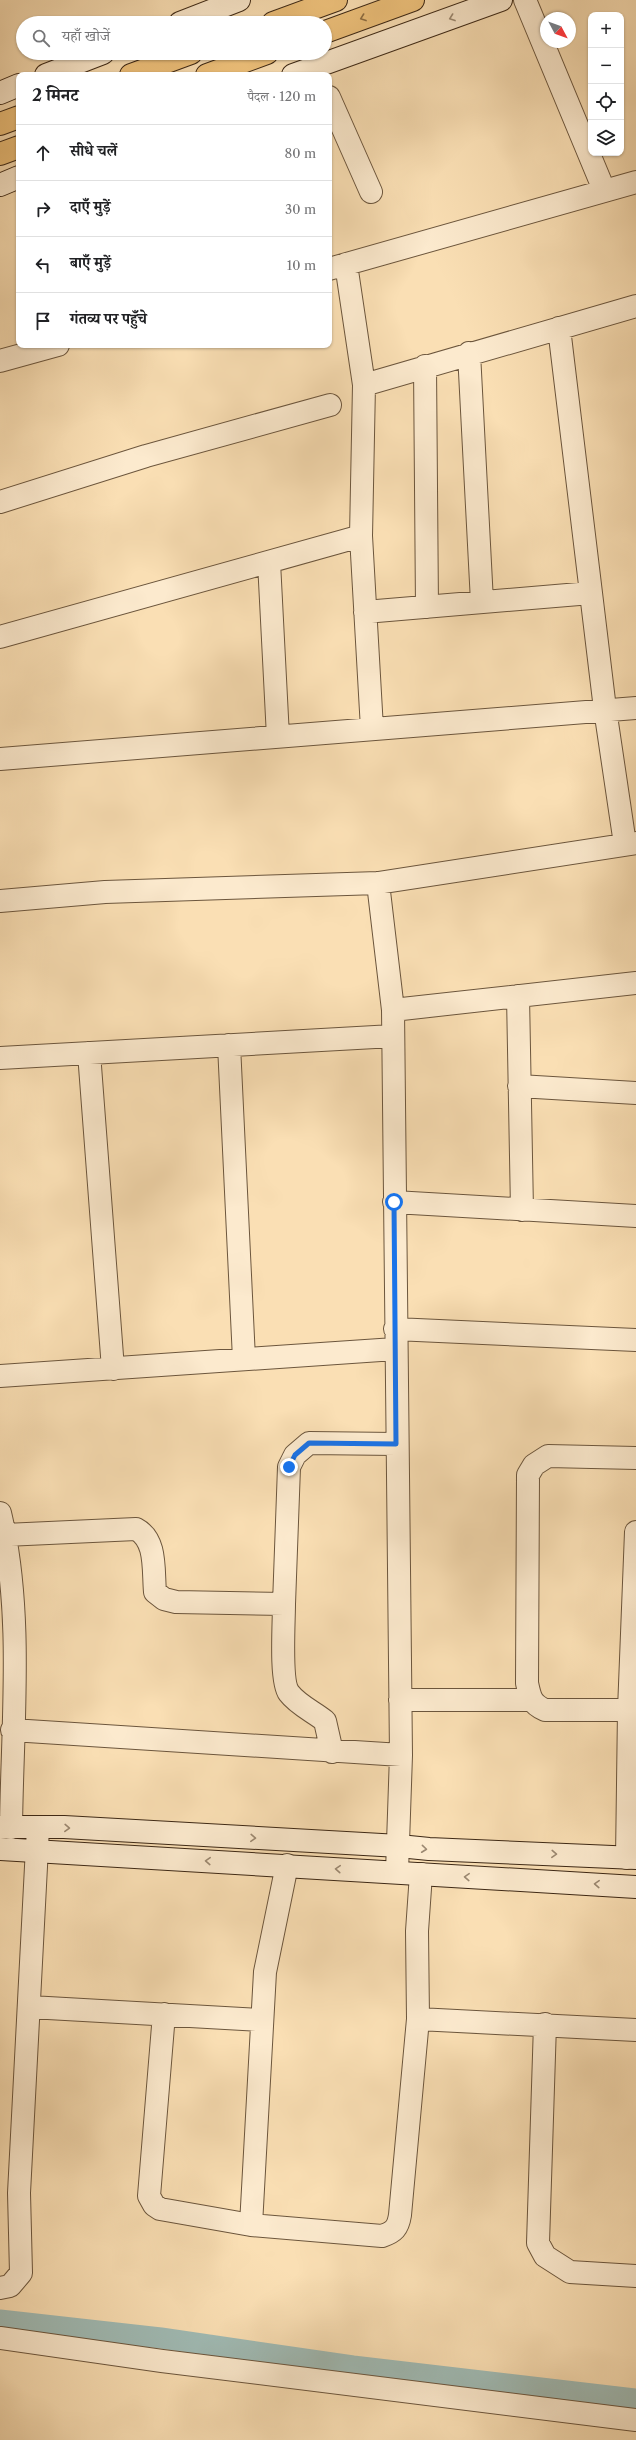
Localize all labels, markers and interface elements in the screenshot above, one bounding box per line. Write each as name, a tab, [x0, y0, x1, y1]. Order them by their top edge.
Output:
north arrow	[540, 12, 576, 48]
map controls	[588, 12, 624, 156]
button: +	[588, 12, 624, 48]
one-way arrow	[360, 13, 367, 22]
one-way arrow	[448, 13, 455, 22]
search box	[16, 16, 332, 60]
text: यहाँ खोजें	[62, 26, 110, 45]
icon: search	[30, 27, 52, 49]
button: −	[588, 48, 624, 84]
button: locate	[588, 84, 624, 120]
text: 2 मिनट	[32, 85, 79, 105]
text: पैदल · 120 m	[247, 88, 316, 104]
button: layers	[588, 120, 624, 156]
text: सीधे चलें	[70, 141, 117, 160]
icon: ahead	[32, 142, 54, 164]
text: 80 m	[284, 145, 316, 161]
text: दाएँ मुड़ें	[70, 197, 110, 216]
icon: right	[32, 198, 54, 220]
text: 30 m	[285, 201, 316, 217]
text: बाएँ मुड़ें	[70, 253, 111, 272]
icon: left	[32, 254, 54, 276]
text: 10 m	[287, 257, 316, 273]
text: गंतव्य पर पहुँचे	[70, 309, 147, 328]
icon: arrive	[32, 310, 54, 332]
route start	[385, 1193, 403, 1211]
route end	[280, 1458, 298, 1476]
one-way arrow	[64, 1823, 70, 1832]
one-way arrow	[250, 1833, 256, 1842]
one-way arrow	[421, 1844, 427, 1853]
one-way arrow	[551, 1850, 557, 1858]
one-way arrow	[205, 1856, 211, 1865]
one-way arrow	[335, 1864, 341, 1873]
one-way arrow	[464, 1872, 470, 1881]
one-way arrow	[594, 1880, 600, 1889]

